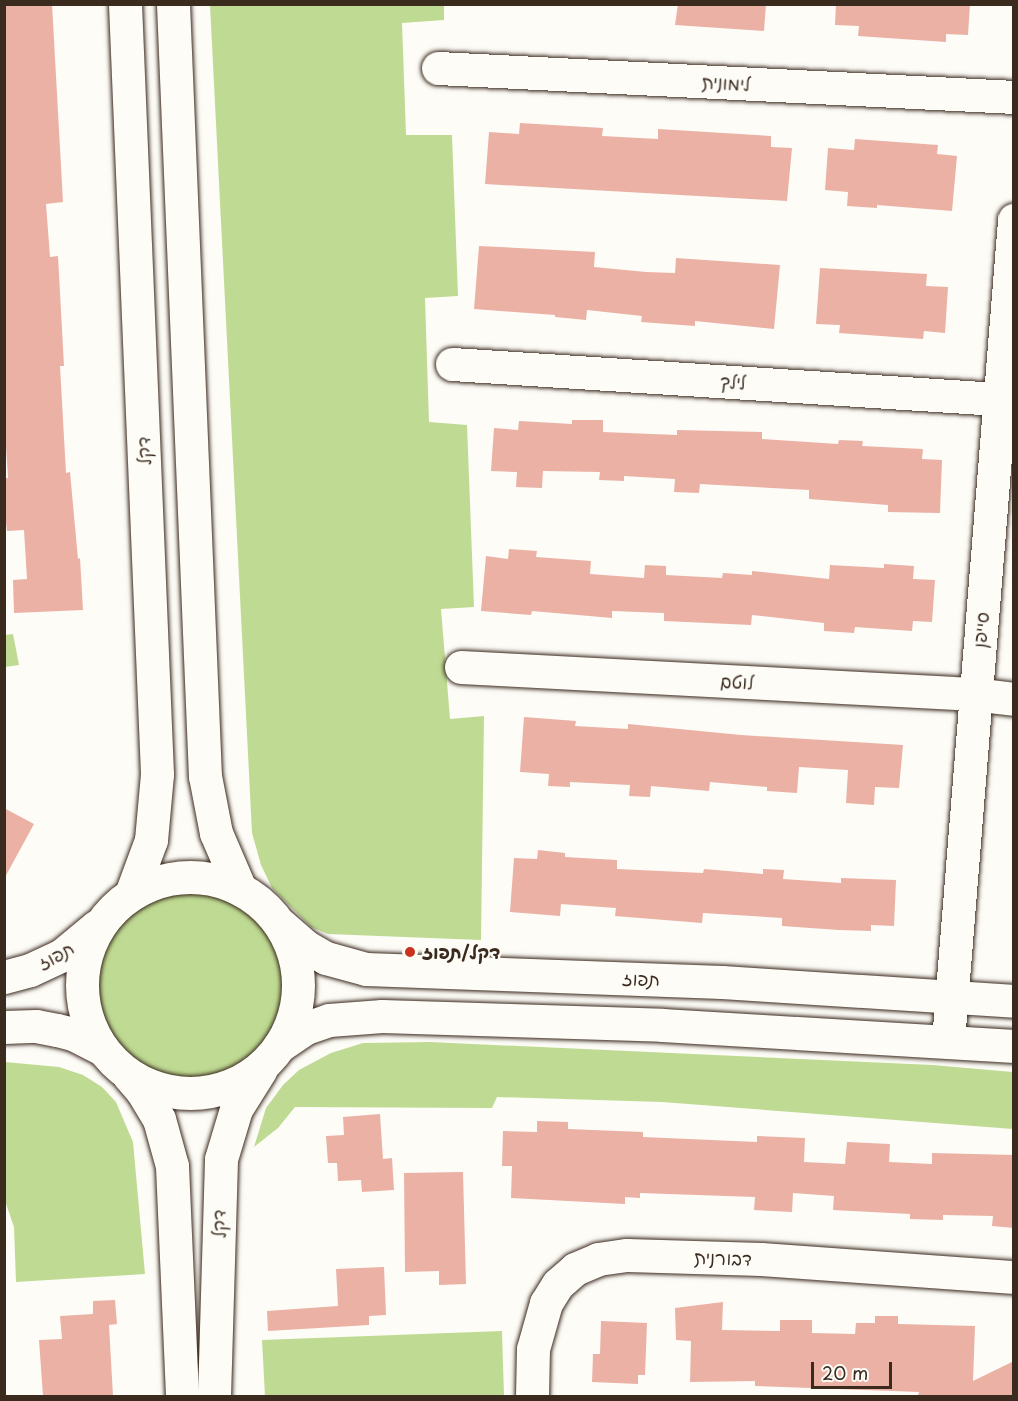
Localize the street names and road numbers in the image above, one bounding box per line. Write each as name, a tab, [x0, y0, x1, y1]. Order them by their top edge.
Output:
street label: לימונית	[701, 71, 751, 95]
street label: לילך	[719, 370, 747, 394]
street label: דקל	[133, 436, 155, 466]
street label: סייפן	[969, 611, 993, 649]
street label: לוטם	[720, 670, 754, 694]
street label: תפוז	[34, 937, 78, 975]
street label: תפוז	[622, 968, 660, 990]
street label: דקל	[208, 1210, 230, 1238]
street label: דבורנית	[694, 1246, 752, 1270]

